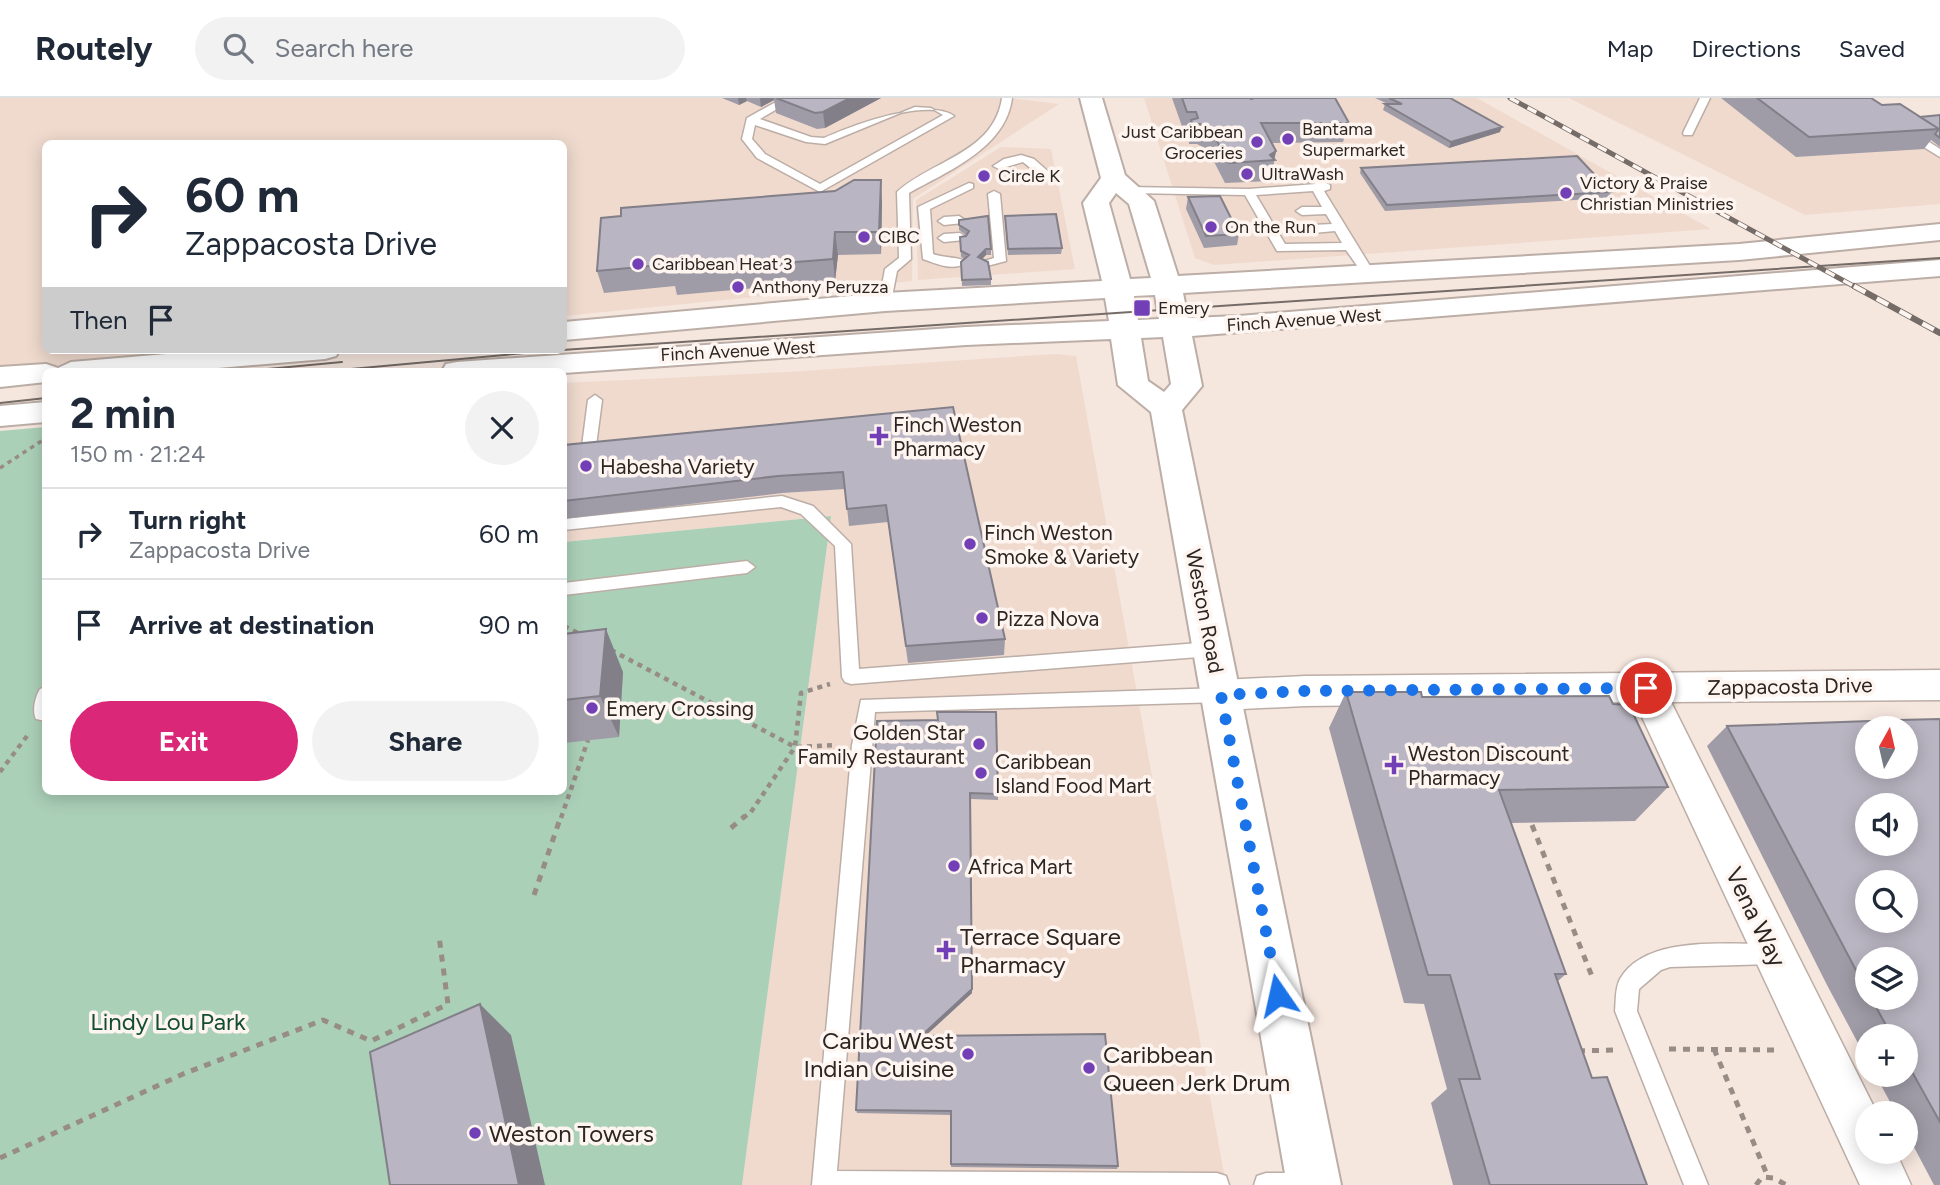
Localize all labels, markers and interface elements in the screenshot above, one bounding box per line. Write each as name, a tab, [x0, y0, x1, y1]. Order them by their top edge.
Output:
search box	[195, 17, 685, 80]
text: Routely	[35, 29, 153, 68]
icon: search	[219, 29, 257, 67]
text: Search here	[275, 32, 414, 64]
text: Map	[1607, 34, 1653, 63]
text: Directions	[1691, 34, 1801, 63]
text: Saved	[1839, 34, 1905, 63]
place label: Bantama Supermarket	[1302, 118, 1406, 161]
place label: Just Caribbean Groceries	[1121, 121, 1243, 164]
marker: Bantama Supermarket	[1280, 131, 1296, 147]
marker: Just Caribbean Groceries	[1249, 134, 1265, 150]
place label: UltraWash	[1261, 163, 1344, 185]
text: 60 m	[185, 165, 300, 224]
place label: Circle K	[998, 165, 1060, 187]
marker: UltraWash	[1239, 166, 1255, 182]
icon: right	[70, 168, 161, 259]
marker: Circle K	[976, 168, 992, 184]
place label: Victory & Praise Christian Ministries	[1580, 172, 1734, 215]
marker: Victory & Praise Christian Ministries	[1558, 185, 1574, 201]
place label: On the Run	[1225, 216, 1316, 238]
marker: On the Run	[1203, 219, 1219, 235]
text: Zappacosta Drive	[185, 225, 437, 263]
place label: CIBC	[878, 226, 920, 248]
marker: CIBC	[856, 229, 872, 245]
place label: Caribbean Heat 3	[652, 253, 793, 275]
marker: Caribbean Heat 3	[630, 256, 646, 272]
place label: Anthony Peruzza	[752, 276, 888, 298]
marker: Anthony Peruzza	[730, 279, 746, 295]
place label: Emery	[1158, 297, 1210, 319]
marker: Emery	[1132, 298, 1152, 318]
icon: arrive	[142, 301, 180, 339]
text: Then	[70, 304, 128, 336]
street label: Finch Avenue West	[1226, 304, 1382, 336]
street label: Finch Avenue West	[660, 336, 816, 366]
text: 2 min	[70, 388, 176, 439]
button: close	[465, 391, 539, 465]
place label: Finch Weston Pharmacy	[893, 412, 1022, 461]
marker: Finch Weston Pharmacy	[871, 428, 887, 444]
text: 150 m · 21:24	[70, 440, 205, 468]
place label: Habesha Variety	[600, 454, 755, 479]
marker: Habesha Variety	[578, 458, 594, 474]
text: Turn right	[129, 504, 246, 536]
icon: right	[70, 515, 108, 553]
text: 60 m	[479, 518, 539, 550]
place label: Finch Weston Smoke & Variety	[984, 520, 1139, 569]
text: Zappacosta Drive	[129, 536, 310, 564]
marker: Finch Weston Smoke & Variety	[962, 536, 978, 552]
street label: Weston Road	[1181, 547, 1229, 675]
icon: arrive	[70, 606, 108, 644]
place label: Pizza Nova	[996, 606, 1099, 631]
text: Arrive at destination	[129, 609, 374, 641]
text: 90 m	[479, 609, 539, 641]
marker: Pizza Nova	[974, 610, 990, 626]
pin	[1616, 658, 1676, 718]
icon: arrive	[1627, 669, 1665, 707]
street label: Zappacosta Drive	[1707, 672, 1873, 700]
place label: Emery Crossing	[606, 696, 754, 721]
marker: Emery Crossing	[584, 700, 600, 716]
button: Exit	[70, 701, 298, 781]
button: Share	[312, 701, 539, 781]
north arrow	[1855, 716, 1918, 779]
map controls	[1855, 716, 1918, 1164]
place label: Golden Star Family Restaurant	[797, 720, 965, 769]
marker: Golden Star Family Restaurant	[971, 736, 987, 752]
place label: Weston Discount Pharmacy	[1408, 741, 1570, 790]
place label: Caribbean Island Food Mart	[995, 749, 1152, 798]
marker: Weston Discount Pharmacy	[1386, 757, 1402, 773]
marker: Caribbean Island Food Mart	[973, 765, 989, 781]
button: sound	[1855, 793, 1918, 856]
place label: Africa Mart	[968, 854, 1073, 879]
marker: Africa Mart	[946, 858, 962, 874]
street label: Vena Way	[1719, 863, 1793, 972]
button: search	[1855, 870, 1918, 933]
place label: Terrace Square Pharmacy	[960, 922, 1121, 979]
marker: Terrace Square Pharmacy	[938, 942, 954, 958]
button: layers	[1855, 947, 1918, 1010]
position arrow	[1241, 958, 1315, 1032]
park label: Lindy Lou Park	[90, 1007, 246, 1036]
button: +	[1855, 1024, 1918, 1087]
place label: Caribu West Indian Cuisine	[803, 1026, 954, 1083]
place label: Caribbean Queen Jerk Drum	[1103, 1040, 1290, 1097]
marker: Caribu West Indian Cuisine	[960, 1046, 976, 1062]
marker: Caribbean Queen Jerk Drum	[1081, 1060, 1097, 1076]
button: −	[1855, 1101, 1918, 1164]
place label: Weston Towers	[489, 1119, 654, 1148]
marker: Weston Towers	[467, 1125, 483, 1141]

